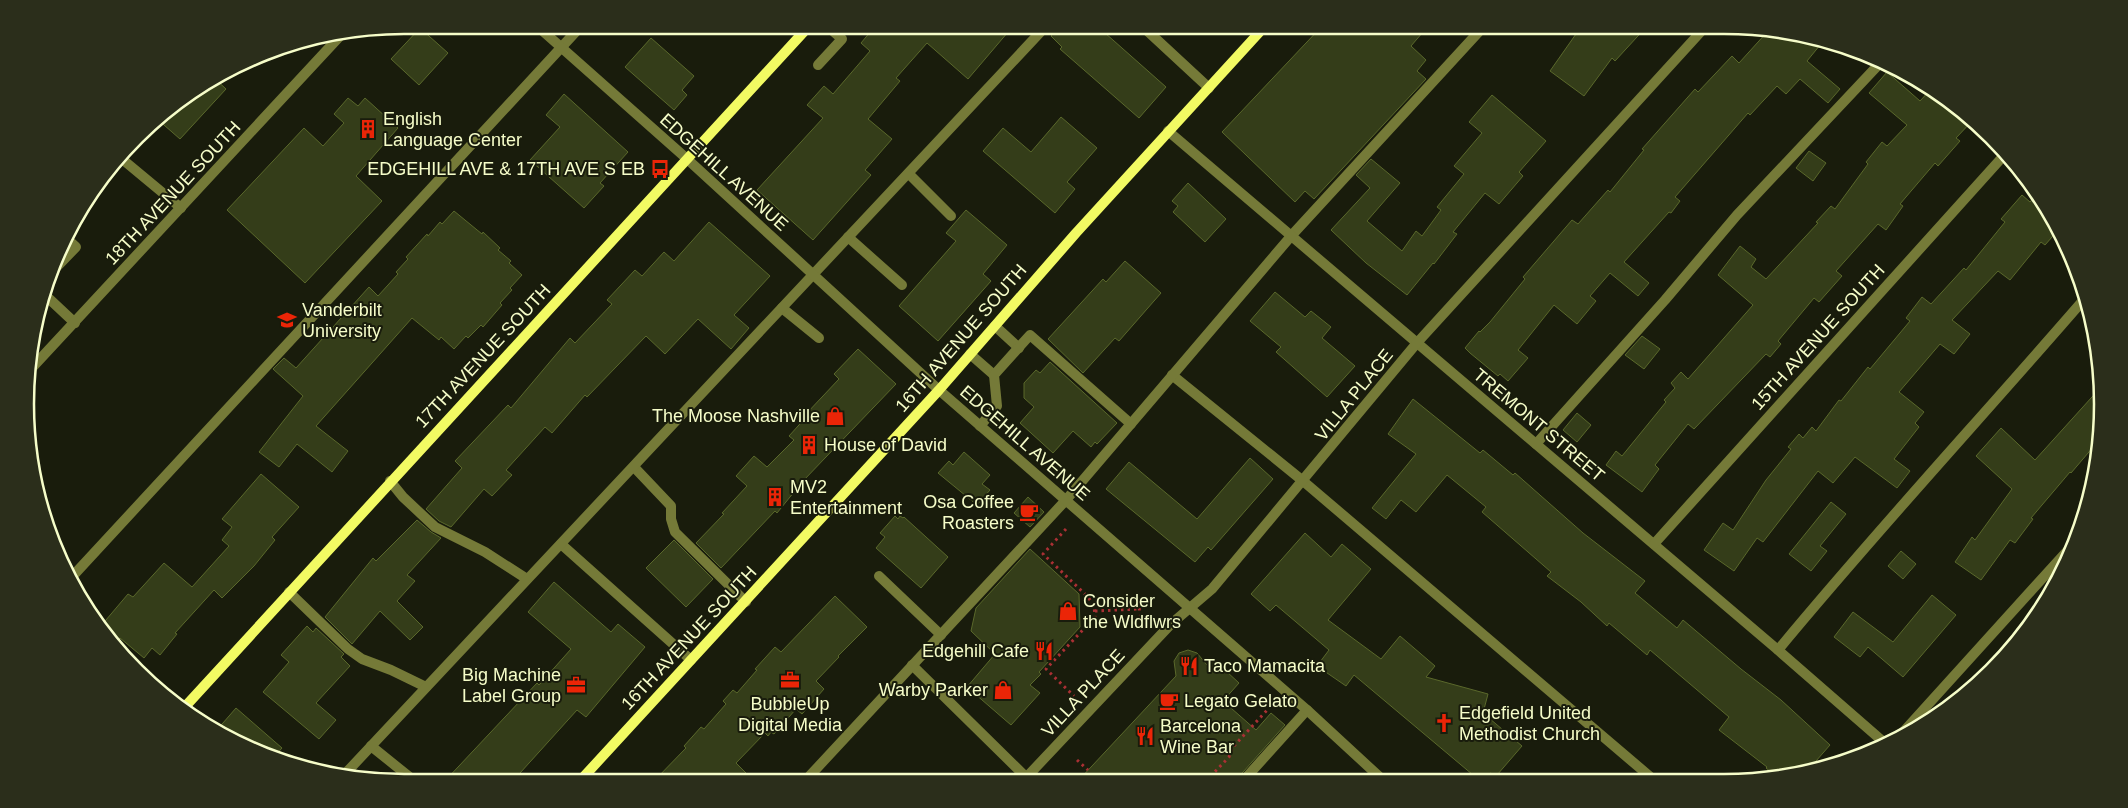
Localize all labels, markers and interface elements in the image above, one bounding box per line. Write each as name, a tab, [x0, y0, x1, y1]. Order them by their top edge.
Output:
place label: English Language Center	[383, 109, 522, 150]
street label: EDGEHILL AVENUE	[656, 109, 792, 235]
street label: 18TH AVENUE SOUTH	[101, 117, 245, 269]
building icon: English Language Center	[357, 118, 379, 140]
bus stop icon: EDGEHILL AVE & 17TH AVE S EB	[649, 158, 671, 180]
place label: EDGEHILL AVE & 17TH AVE S EB	[367, 159, 645, 179]
street label: 16TH AVENUE SOUTH	[892, 260, 1030, 416]
street label: 15TH AVENUE SOUTH	[1747, 260, 1889, 414]
street label: 17TH AVENUE SOUTH	[411, 280, 555, 432]
place label: Vanderbilt University	[302, 300, 382, 341]
school or university icon: Vanderbilt University	[276, 309, 298, 331]
street label: VILLA PLACE	[1311, 345, 1397, 445]
street label: TREMONT STREET	[1469, 364, 1609, 486]
street label: EDGEHILL AVENUE	[956, 381, 1094, 505]
shop icon: The Moose Nashville	[824, 405, 846, 427]
place label: The Moose Nashville	[652, 406, 820, 426]
building icon: House of David	[798, 434, 820, 456]
place label: House of David	[824, 435, 947, 455]
place label: MV2 Entertainment	[790, 477, 902, 518]
building icon: MV2 Entertainment	[764, 486, 786, 508]
place label: Osa Coffee Roasters	[923, 492, 1014, 533]
cafe icon: Osa Coffee Roasters	[1018, 501, 1040, 523]
street label: 16TH AVENUE SOUTH	[617, 562, 761, 714]
place label: Consider the Wldflwrs	[1083, 591, 1181, 632]
shop icon: Consider the Wldflwrs	[1057, 600, 1079, 622]
restaurant icon: Edgehill Cafe	[1033, 640, 1055, 662]
place label: Edgehill Cafe	[922, 641, 1029, 661]
street label: VILLA PLACE	[1037, 645, 1129, 741]
restaurant icon: Taco Mamacita	[1178, 655, 1200, 677]
place label: Taco Mamacita	[1204, 656, 1326, 676]
place label: Big Machine Label Group	[462, 665, 561, 706]
office icon: BubbleUp Digital Media	[779, 669, 801, 691]
office icon: Big Machine Label Group	[565, 674, 587, 696]
shop icon: Warby Parker	[992, 679, 1014, 701]
place label: Warby Parker	[879, 680, 988, 700]
cafe icon: Legato Gelato	[1158, 690, 1180, 712]
place label: Legato Gelato	[1184, 691, 1297, 711]
place label: BubbleUp Digital Media	[738, 694, 843, 735]
place label: Edgefield United Methodist Church	[1459, 703, 1600, 744]
church icon: Edgefield United Methodist Church	[1433, 712, 1455, 734]
place label: Barcelona Wine Bar	[1160, 716, 1242, 757]
restaurant icon: Barcelona Wine Bar	[1134, 725, 1156, 747]

